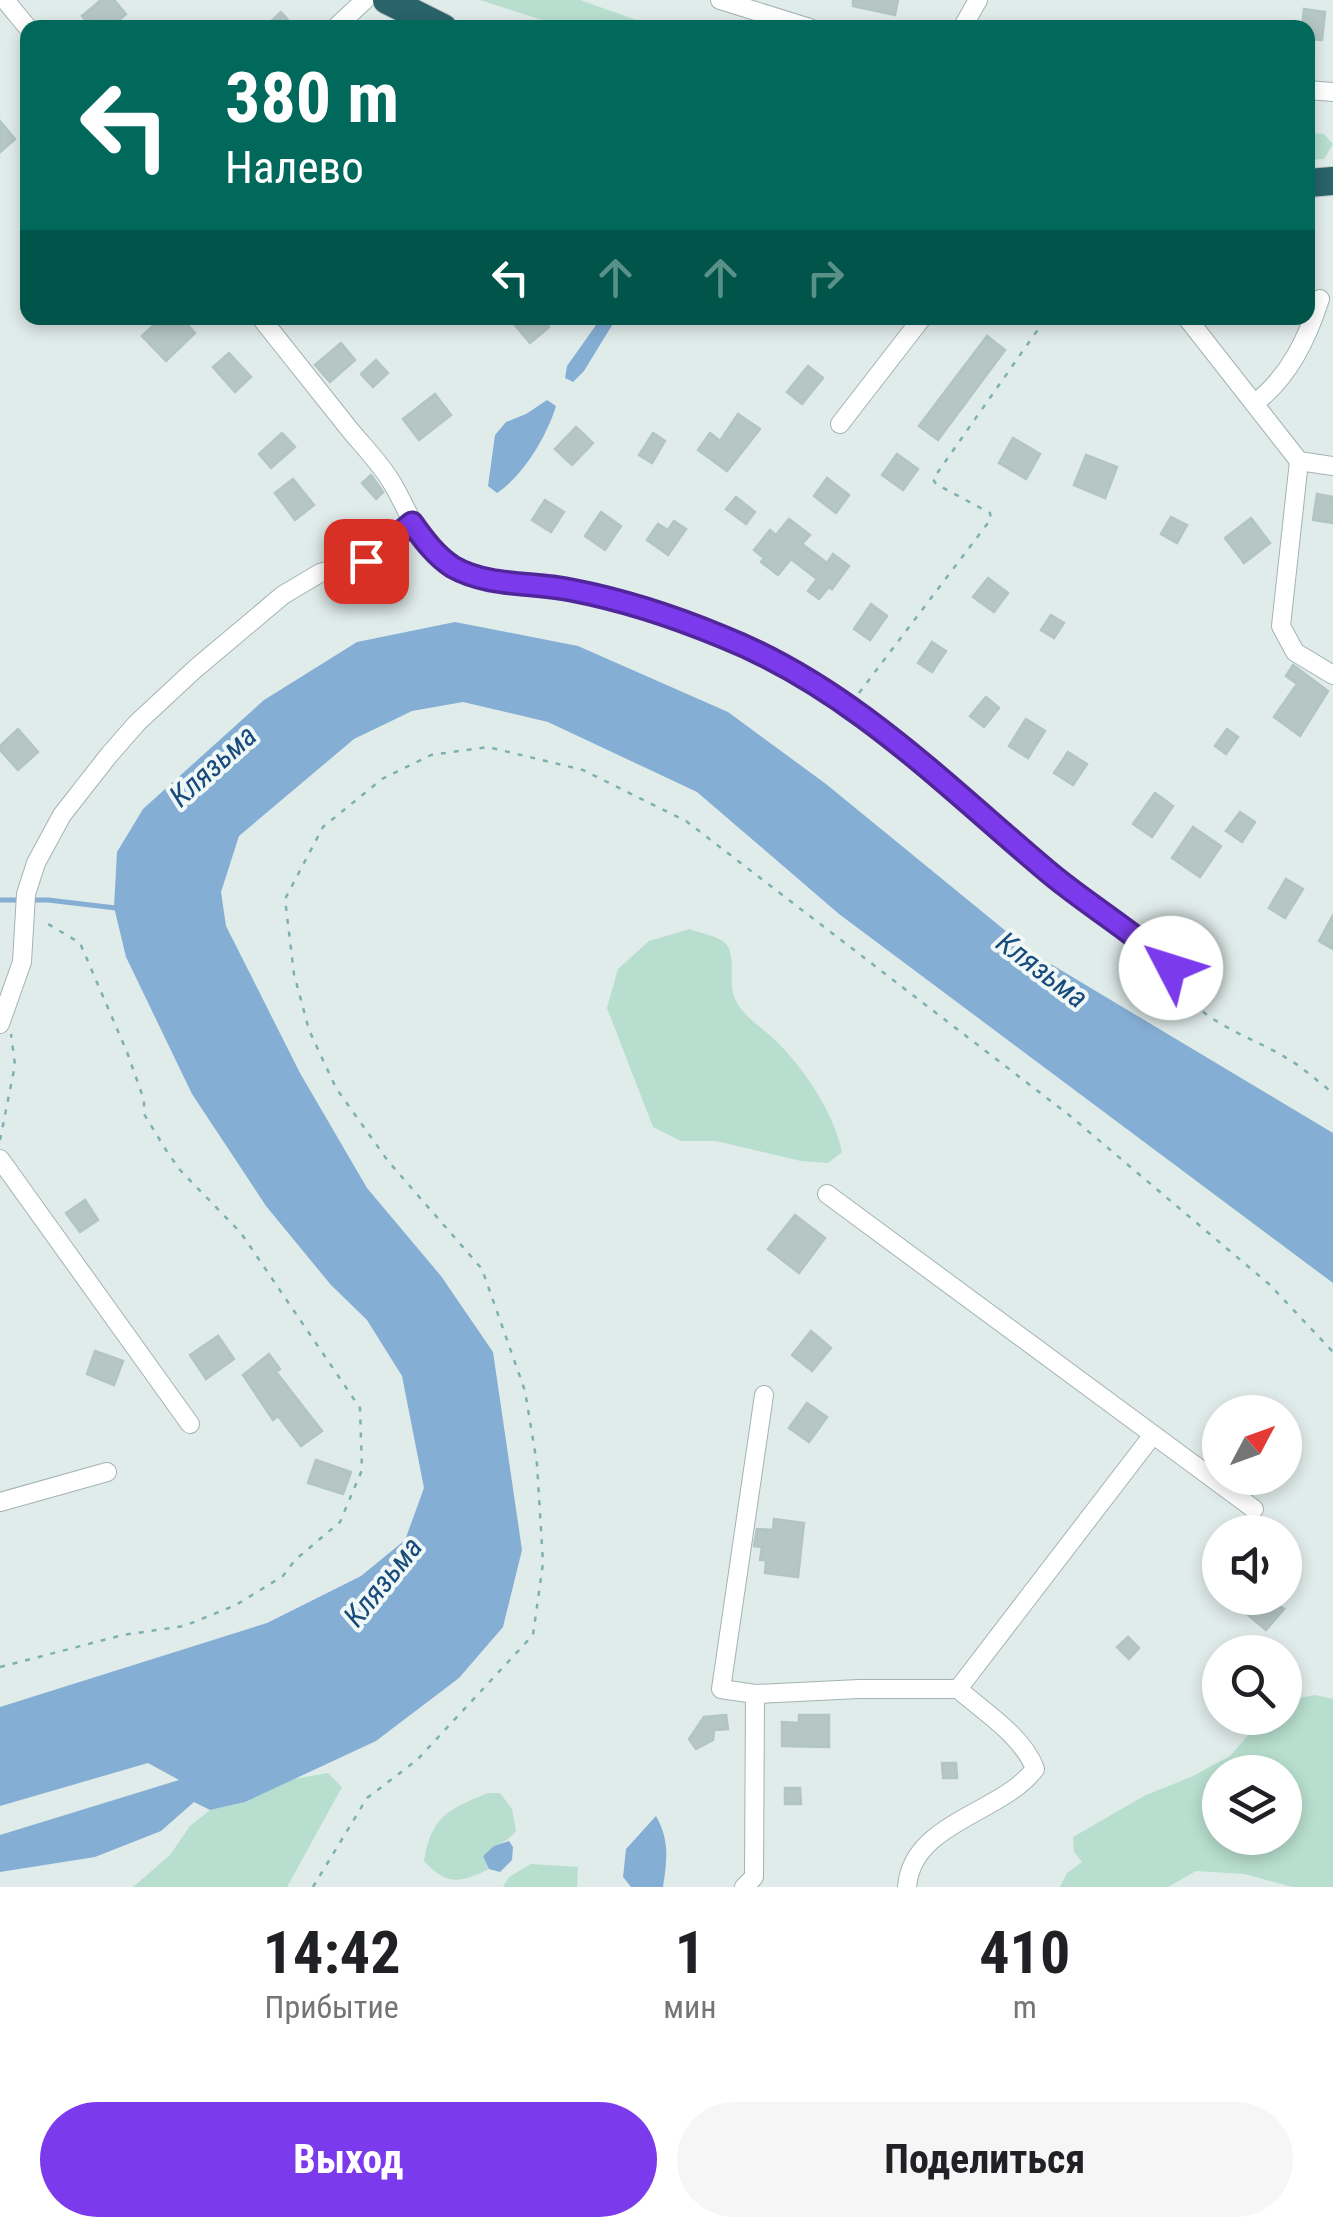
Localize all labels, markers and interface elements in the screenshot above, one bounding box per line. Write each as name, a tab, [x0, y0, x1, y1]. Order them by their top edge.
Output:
text: 380 m	[225, 57, 399, 139]
icon: left	[60, 60, 190, 190]
text: Налево	[225, 141, 364, 194]
icon: left	[483, 250, 538, 305]
icon: ahead	[588, 250, 643, 305]
icon: ahead	[693, 250, 748, 305]
icon: right	[798, 250, 853, 305]
pin	[324, 519, 409, 604]
icon: arrive	[339, 534, 394, 589]
water label: Клязьма	[162, 718, 263, 814]
position arrow	[1119, 916, 1223, 1020]
water label: Клязьма	[990, 924, 1095, 1015]
north arrow	[1202, 1395, 1302, 1495]
map controls	[1202, 1395, 1302, 1855]
button: sound	[1202, 1515, 1302, 1615]
water label: Клязьма	[336, 1530, 429, 1633]
button: search	[1202, 1635, 1302, 1735]
button: layers	[1202, 1755, 1302, 1855]
text: 14:42	[263, 1917, 400, 1988]
text: 1	[675, 1917, 705, 1988]
text: 410	[979, 1917, 1070, 1988]
text: Прибытие	[265, 1988, 399, 2026]
text: мин	[663, 1988, 716, 2026]
text: m	[1013, 1988, 1037, 2026]
button: Выход	[40, 2102, 657, 2217]
button: Поделиться	[677, 2102, 1293, 2217]

